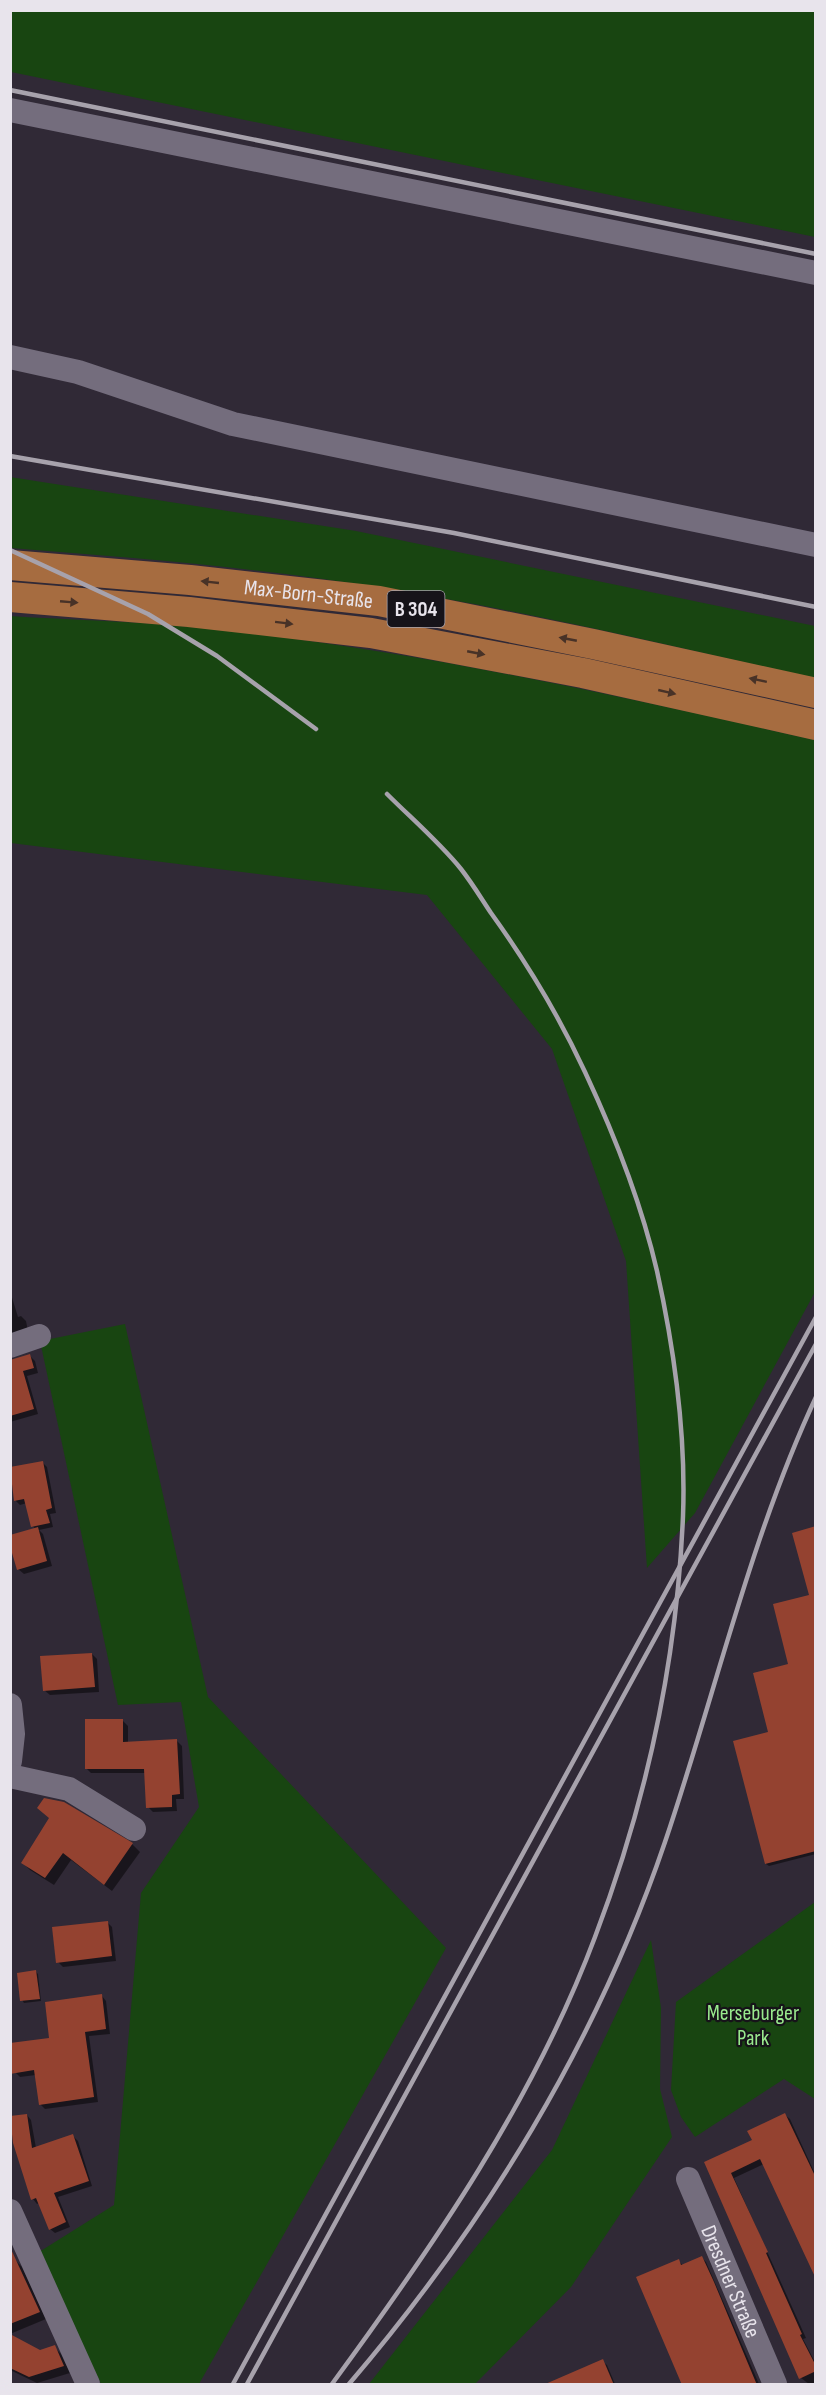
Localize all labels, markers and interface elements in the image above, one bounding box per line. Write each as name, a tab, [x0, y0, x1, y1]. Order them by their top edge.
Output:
street label: Max-Born-Straße	[243, 574, 374, 615]
one-way arrow	[200, 577, 219, 587]
road number: B 304	[388, 591, 444, 627]
one-way arrow	[59, 597, 78, 607]
one-way arrow	[274, 618, 293, 628]
one-way arrow	[558, 634, 577, 643]
one-way arrow	[467, 649, 486, 658]
one-way arrow	[749, 675, 768, 685]
one-way arrow	[658, 688, 677, 697]
park label: Merseburger Park	[707, 2000, 799, 2052]
street label: Dresdner Straße	[694, 2221, 766, 2342]

